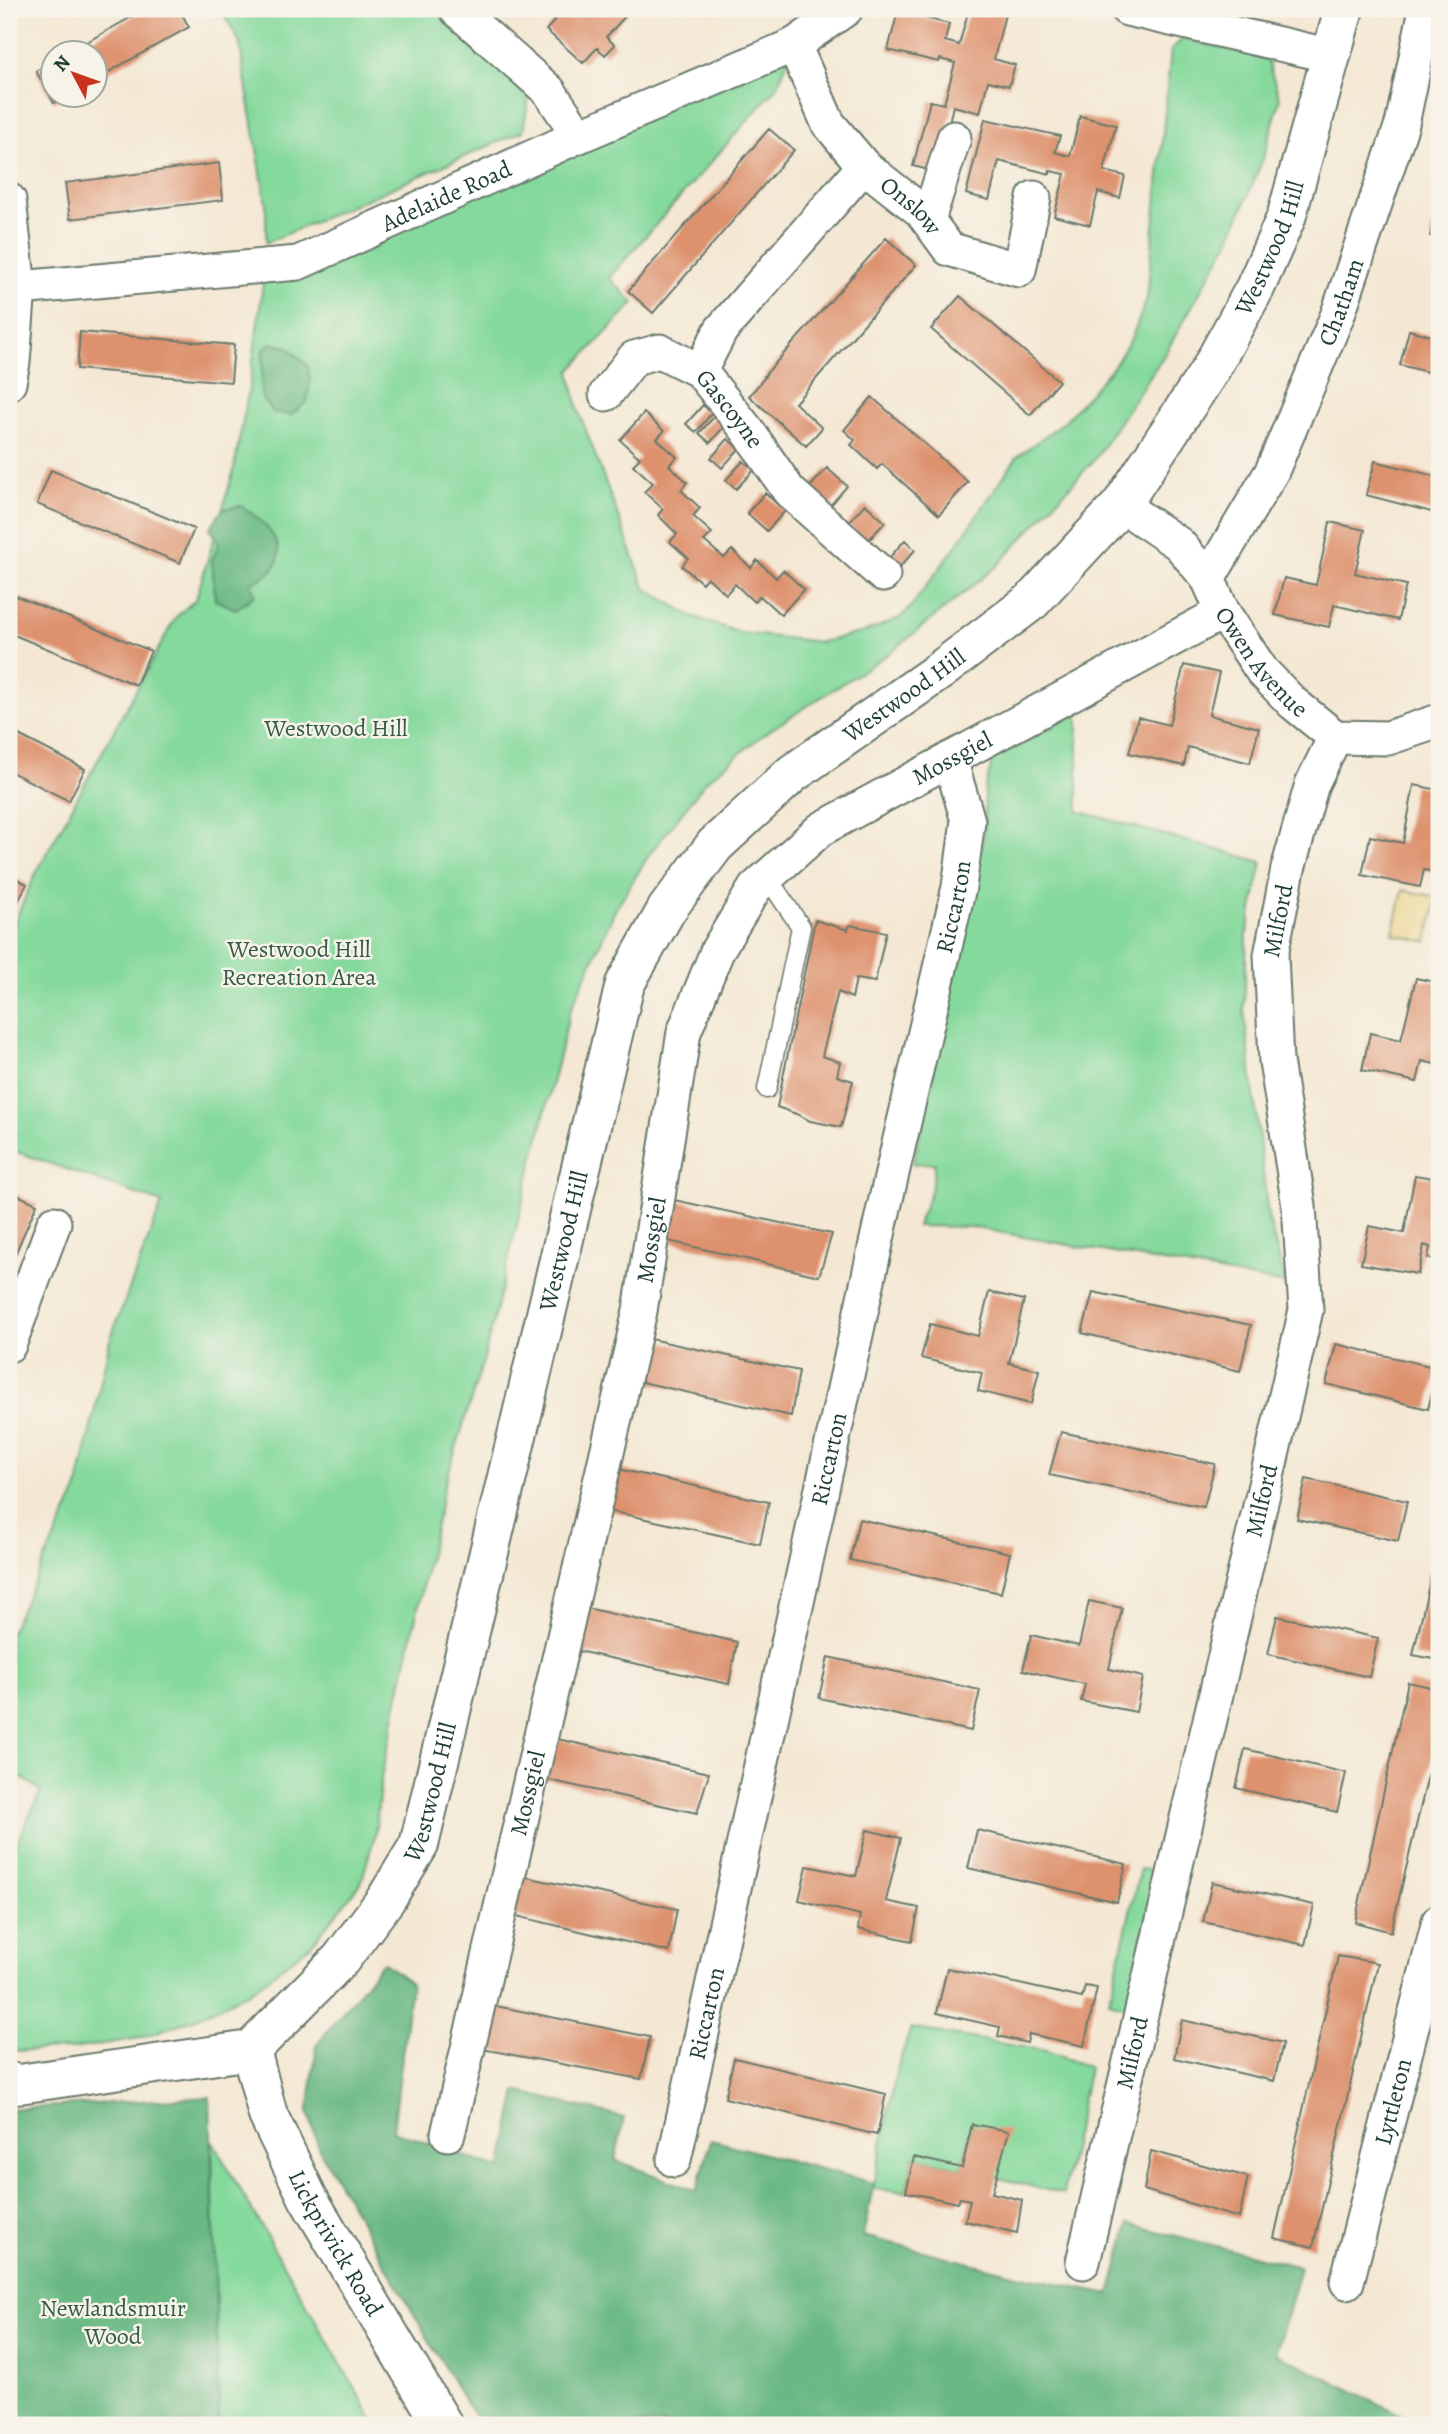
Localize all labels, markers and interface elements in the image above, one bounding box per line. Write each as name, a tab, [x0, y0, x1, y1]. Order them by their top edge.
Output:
north arrow	[38, 38, 108, 108]
text: N	[48, 50, 76, 77]
street label: Adelaide Road	[375, 153, 517, 240]
street label: Onslow	[874, 169, 949, 242]
street label: Westwood Hill	[1227, 177, 1312, 322]
street label: Chatham	[1310, 254, 1372, 351]
street label: Gascoyne	[689, 363, 771, 455]
street label: Owen Avenue	[1208, 600, 1315, 725]
street label: Westwood Hill	[836, 641, 972, 750]
park label: Westwood Hill	[263, 712, 408, 744]
street label: Mossgiel	[906, 724, 998, 793]
street label: Riccarton	[928, 858, 978, 957]
street label: Milford	[1255, 881, 1301, 960]
park label: Westwood Hill Recreation Area	[222, 933, 377, 993]
street label: Westwood Hill	[531, 1167, 596, 1315]
street label: Mossgiel	[629, 1195, 674, 1285]
street label: Riccarton	[803, 1409, 854, 1508]
street label: Milford	[1237, 1461, 1285, 1540]
street label: Westwood Hill	[396, 1719, 464, 1869]
street label: Mossgiel	[502, 1747, 553, 1839]
street label: Riccarton	[681, 1964, 732, 2063]
street label: Milford	[1108, 2013, 1156, 2092]
street label: Lyttleton	[1367, 2055, 1419, 2148]
street label: Lickprivick Road	[281, 2165, 391, 2322]
park label: Newlandsmuir Wood	[40, 2292, 186, 2352]

